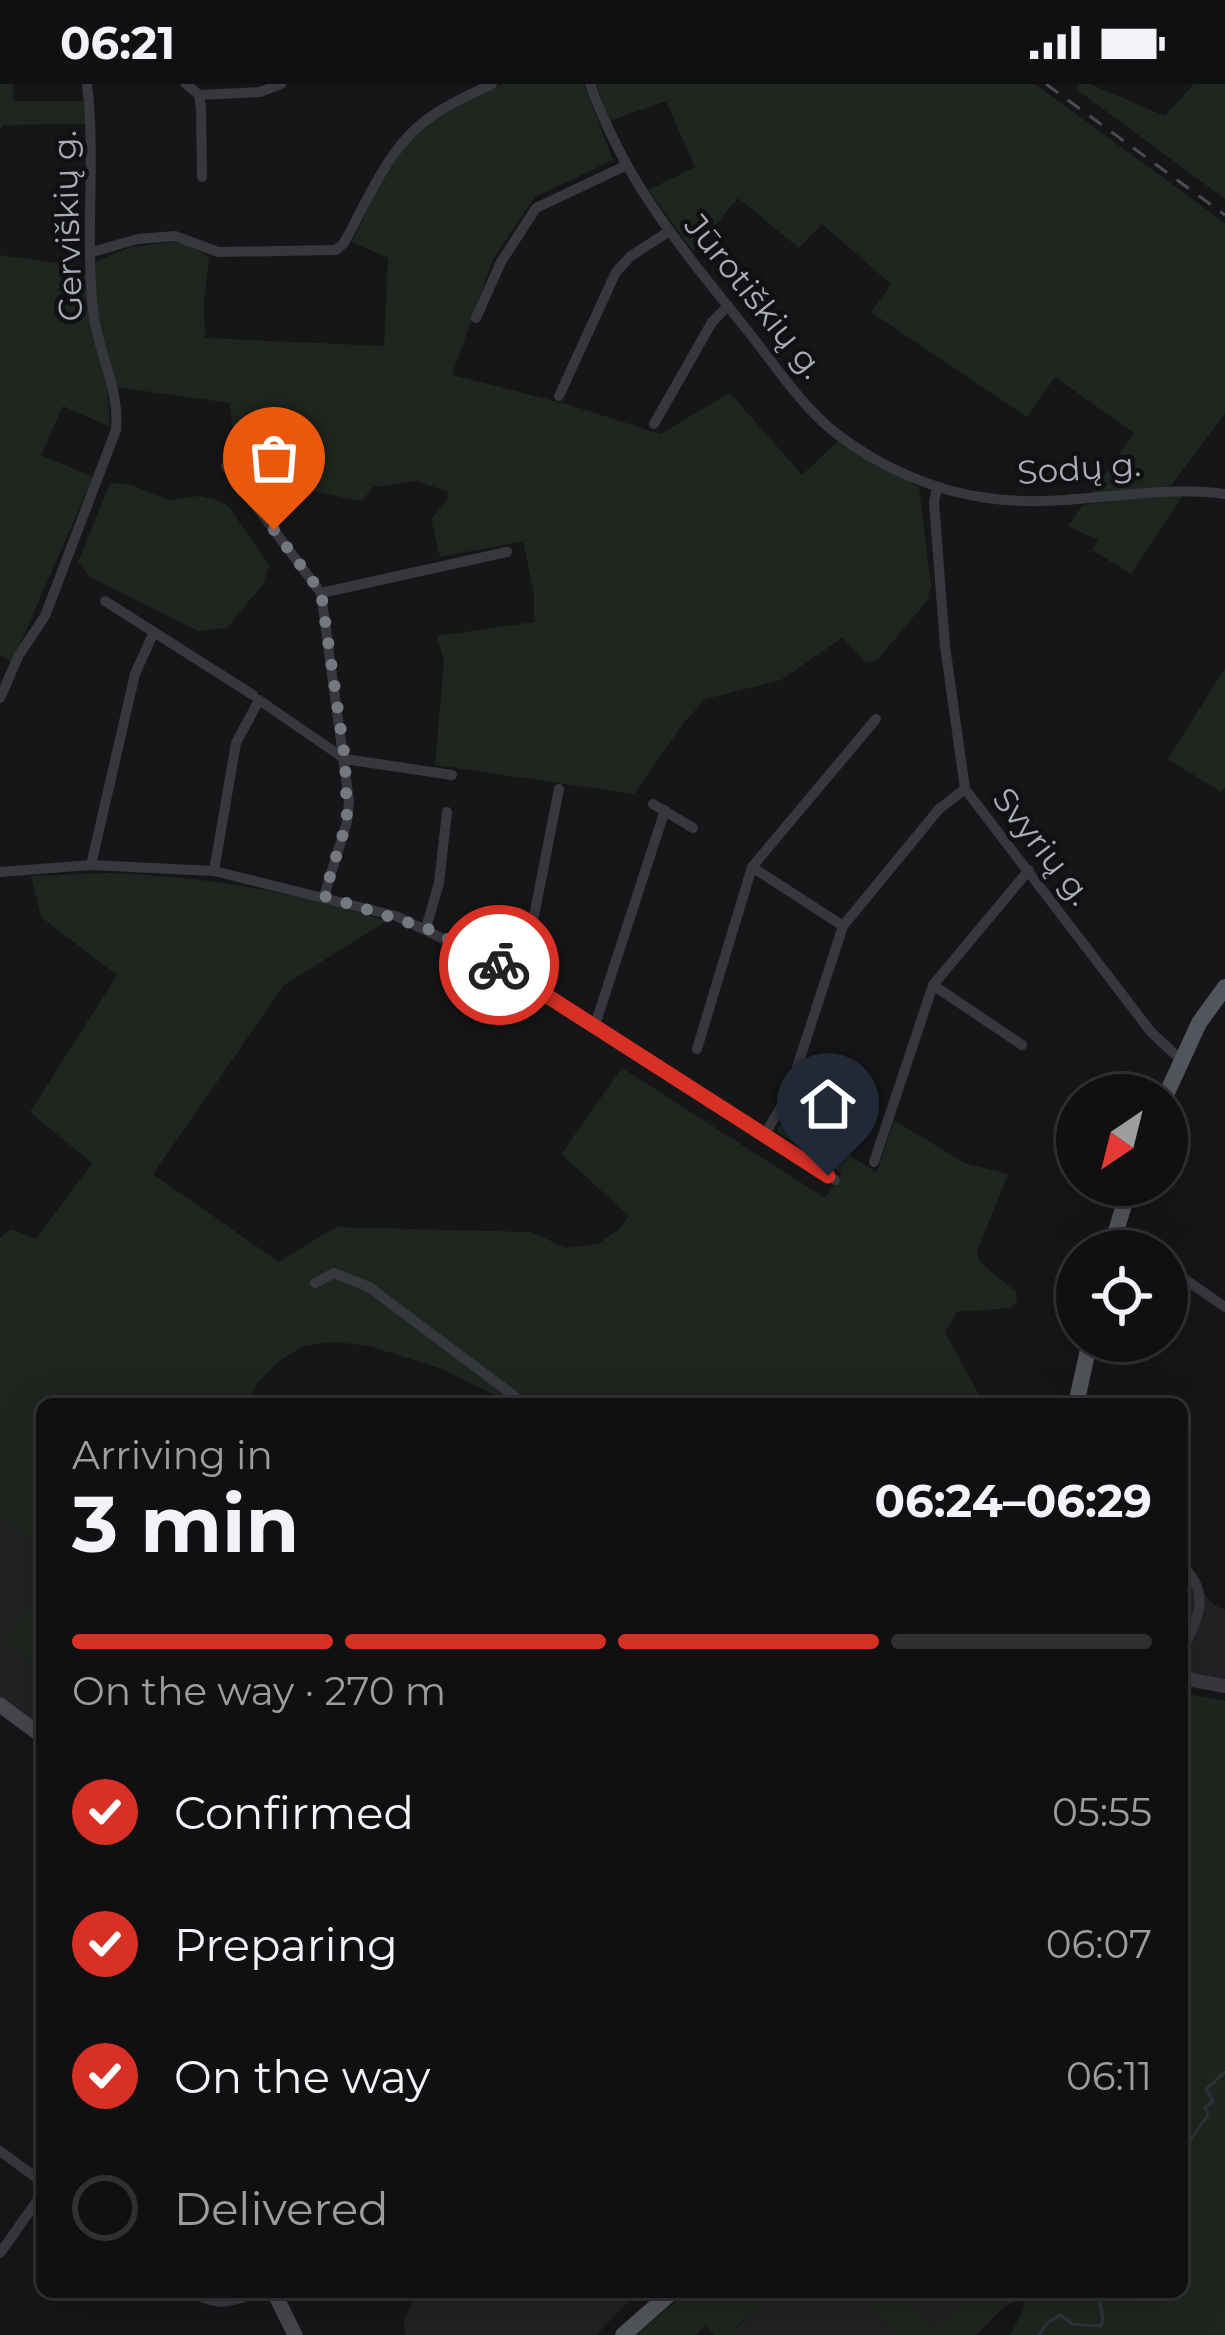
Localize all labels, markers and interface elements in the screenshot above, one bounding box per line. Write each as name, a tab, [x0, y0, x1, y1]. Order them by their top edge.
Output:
text: 06:21	[60, 15, 175, 70]
street label: Gerviškių g.	[44, 130, 90, 322]
street label: Jūrotiškių g.	[676, 205, 833, 386]
pin	[223, 407, 325, 530]
icon: bag	[241, 425, 307, 491]
street label: Sodų g.	[1016, 444, 1142, 492]
street label: Svyrių g.	[985, 779, 1101, 913]
courier	[439, 905, 559, 1025]
icon: bike	[466, 932, 532, 998]
pin	[777, 1053, 879, 1176]
icon: home	[795, 1071, 861, 1137]
north arrow	[1056, 1074, 1188, 1206]
map controls	[1056, 1074, 1188, 1362]
button: locate	[1056, 1230, 1188, 1362]
text: Arriving in	[72, 1431, 273, 1479]
text: 06:24–06:29	[875, 1473, 1152, 1528]
text: 3 min	[72, 1476, 299, 1572]
text: On the way · 270 m	[72, 1667, 446, 1715]
icon: check	[72, 1779, 138, 1845]
text: Confirmed	[174, 1785, 414, 1840]
text: 05:55	[1052, 1788, 1152, 1836]
icon: check	[72, 1911, 138, 1977]
text: Preparing	[174, 1917, 398, 1972]
text: 06:07	[1046, 1920, 1152, 1968]
icon: check	[72, 2043, 138, 2109]
text: On the way	[174, 2049, 430, 2104]
text: 06:11	[1066, 2052, 1152, 2100]
text: Delivered	[174, 2181, 389, 2236]

